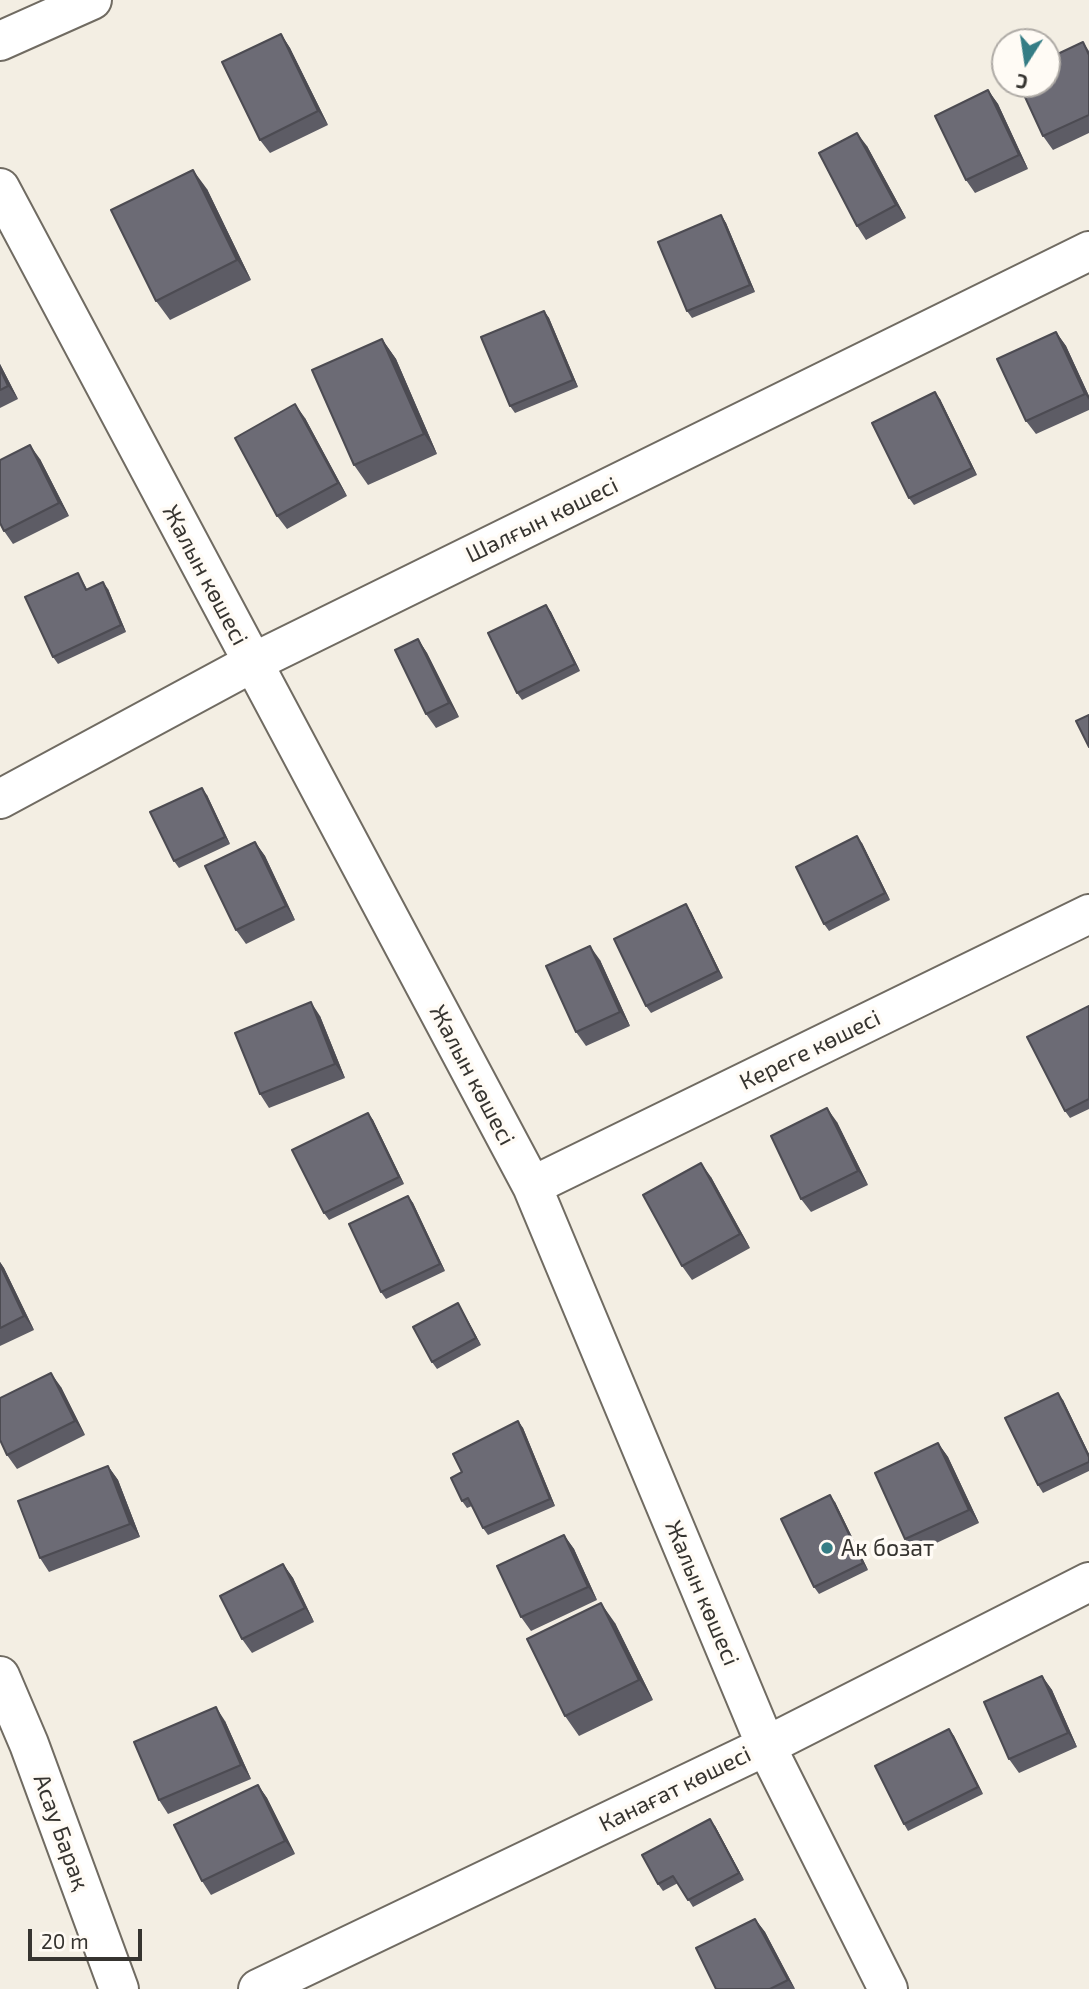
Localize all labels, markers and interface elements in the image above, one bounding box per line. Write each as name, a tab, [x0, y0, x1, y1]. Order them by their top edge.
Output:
north arrow	[991, 28, 1061, 98]
text: С	[1014, 70, 1030, 94]
street label: Шалғын көшесі	[461, 471, 623, 569]
street label: Жалын көшесі	[156, 500, 254, 650]
street label: Жалын көшесі	[423, 1000, 521, 1150]
street label: Кереге көшесі	[735, 1004, 885, 1096]
street label: Жалын көшесі	[659, 1516, 745, 1670]
place label: Ак бозат	[841, 1534, 934, 1562]
marker: Ак бозат	[819, 1540, 835, 1556]
street label: Канағат көшесі	[595, 1740, 755, 1838]
street label: Асау Барақ	[27, 1770, 95, 1894]
scale bar	[32, 1916, 145, 1960]
text: 20 m	[41, 1928, 89, 1953]

